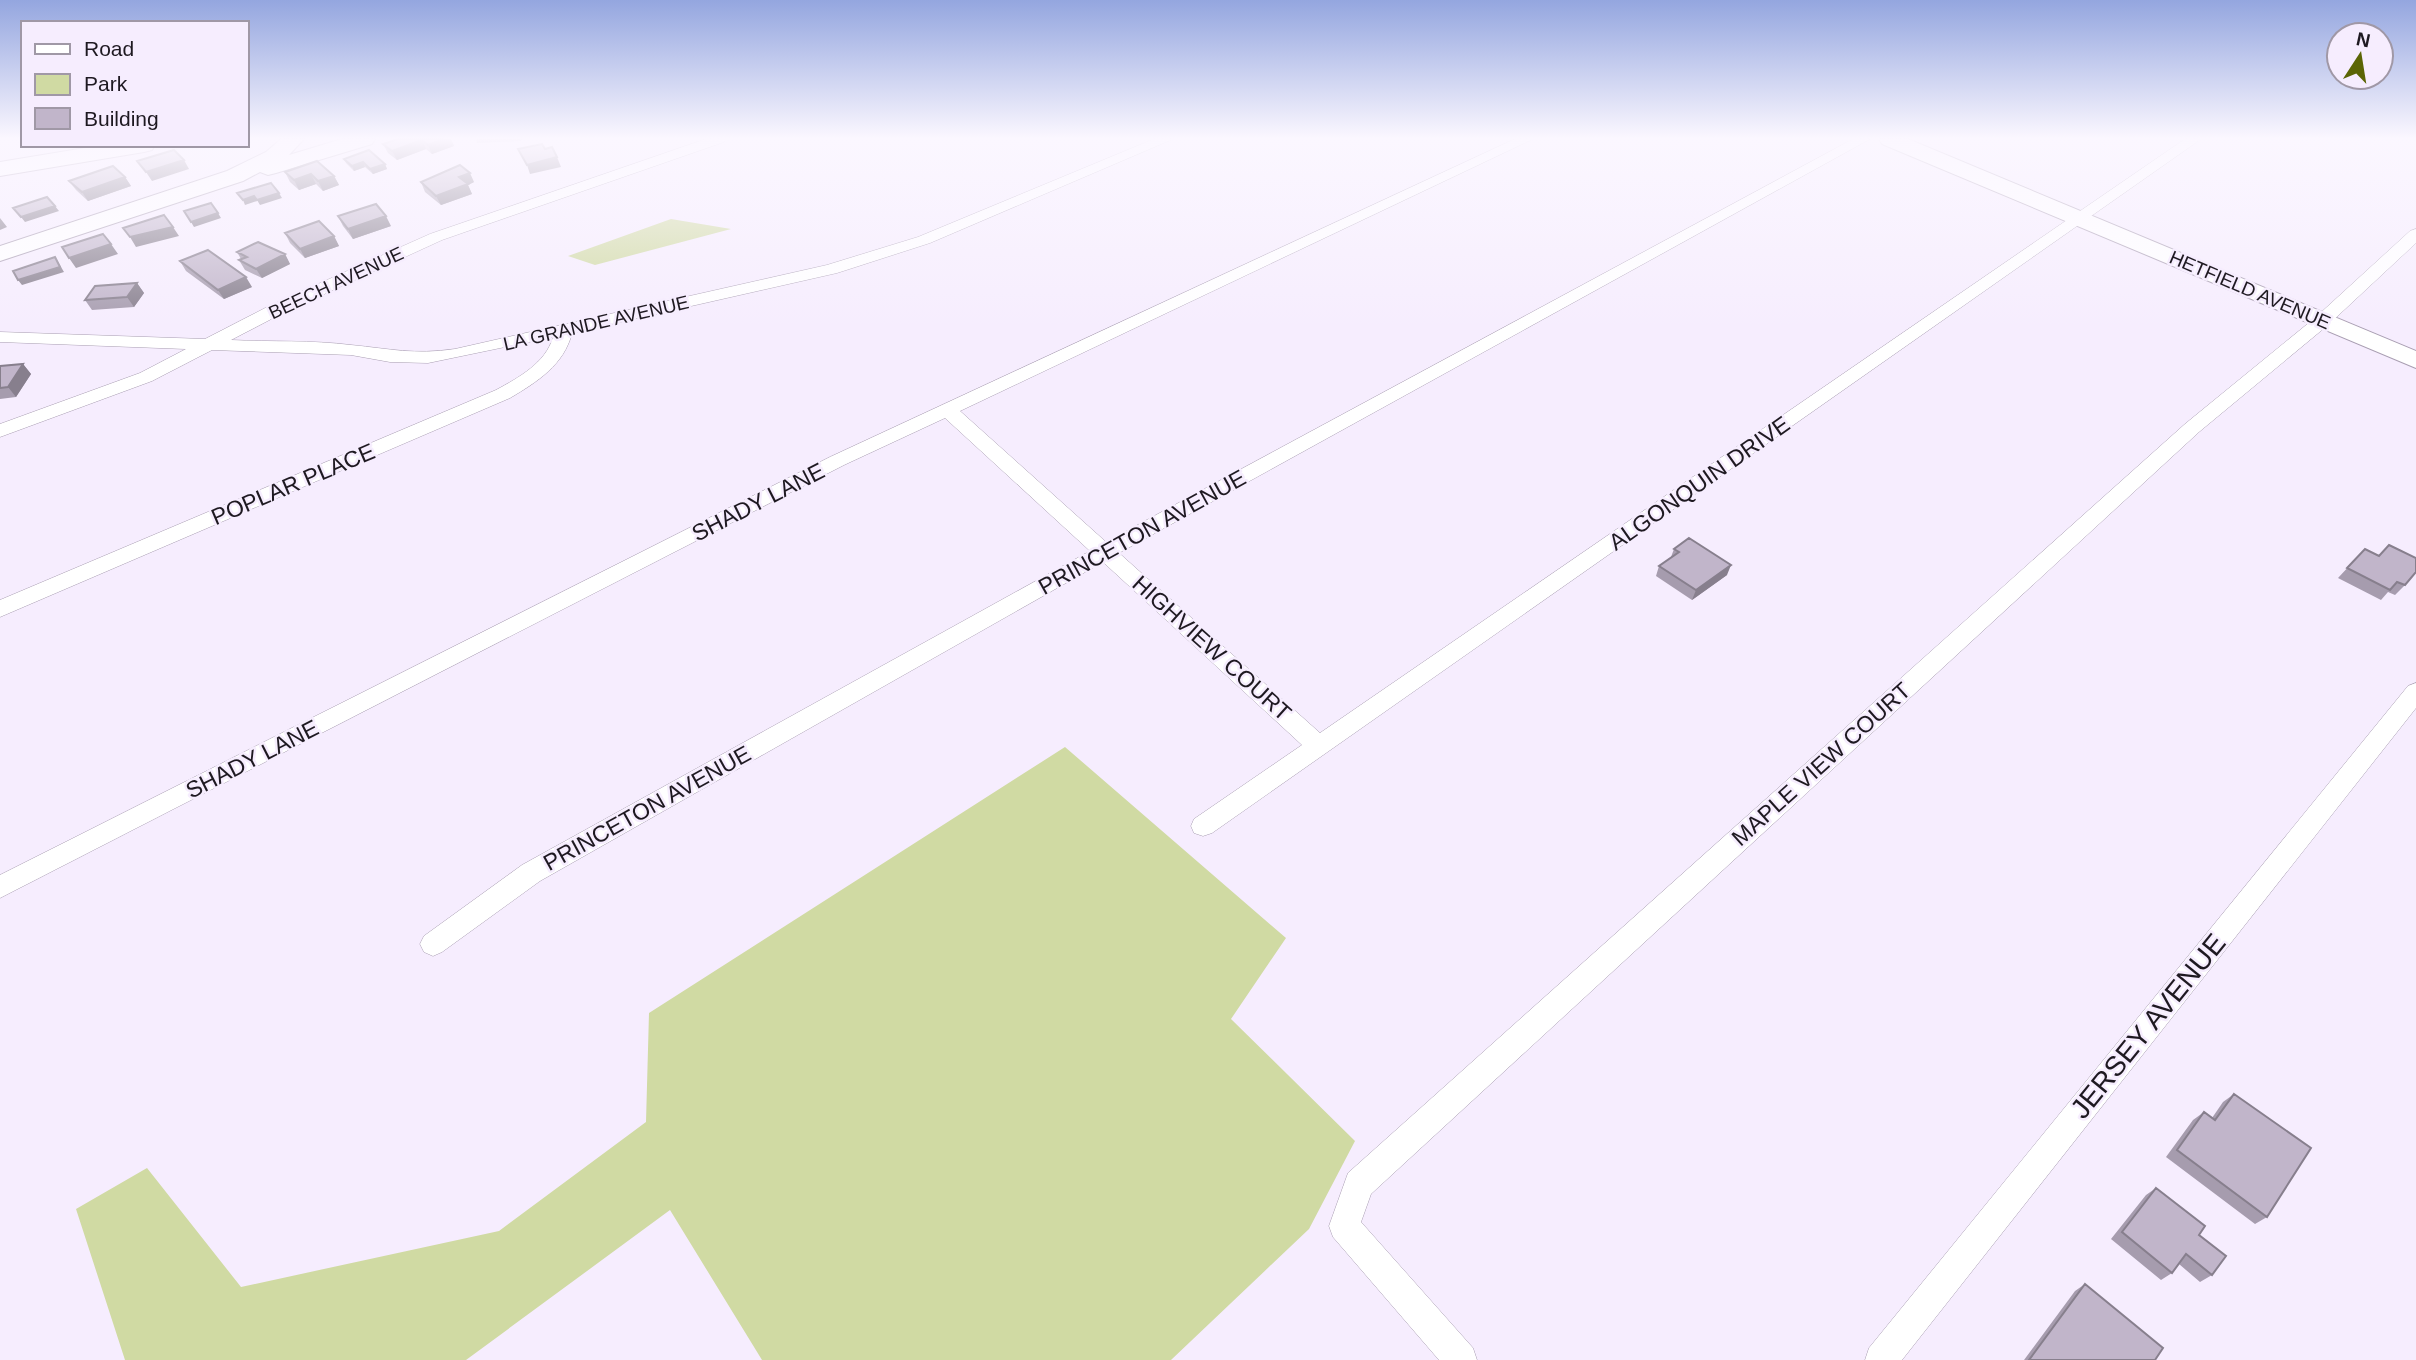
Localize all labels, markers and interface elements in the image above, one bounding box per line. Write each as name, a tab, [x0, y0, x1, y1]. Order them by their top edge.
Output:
legend	[21, 21, 248, 147]
north arrow	[2325, 21, 2395, 91]
text: N	[2355, 28, 2372, 52]
text: Road	[84, 37, 134, 60]
text: Park	[84, 72, 128, 95]
text: Building	[84, 107, 159, 130]
street label: BEECH AVENUE	[265, 243, 407, 323]
street label: HETFIELD AVENUE	[2166, 247, 2334, 333]
street label: LA GRANDE AVENUE	[501, 291, 691, 355]
street label: ALGONQUIN DRIVE	[1604, 411, 1794, 555]
street label: POPLAR PLACE	[207, 438, 379, 530]
street label: SHADY LANE	[687, 457, 829, 547]
street label: PRINCETON AVENUE	[1034, 464, 1250, 600]
street label: HIGHVIEW COURT	[1127, 570, 1297, 726]
street label: MAPLE VIEW COURT	[1727, 677, 1915, 851]
street label: SHADY LANE	[181, 714, 323, 804]
street label: PRINCETON AVENUE	[539, 740, 755, 876]
street label: JERSEY AVENUE	[2064, 928, 2232, 1124]

